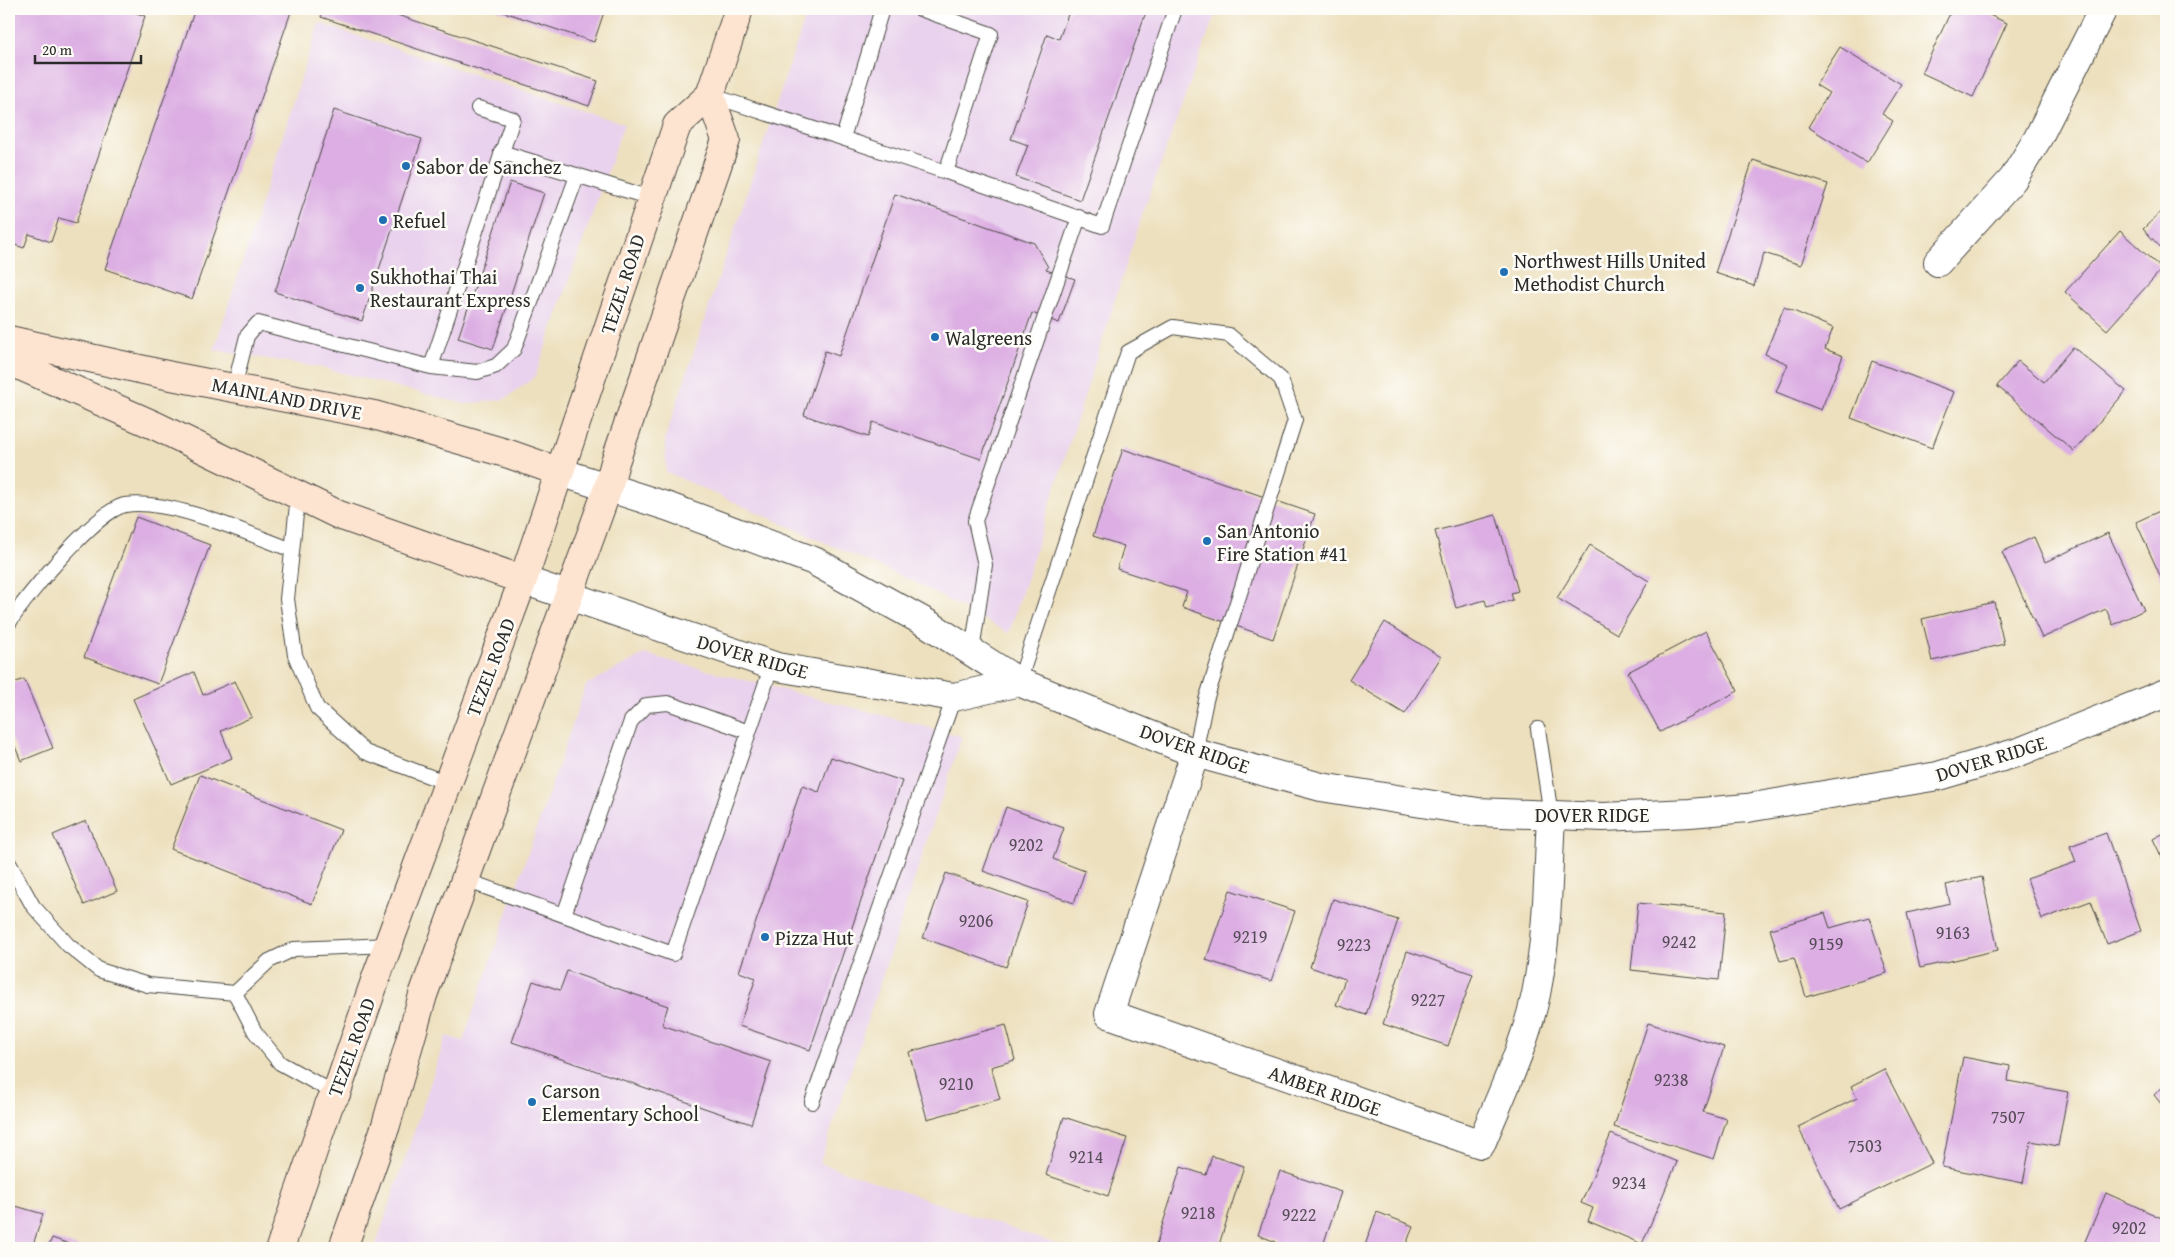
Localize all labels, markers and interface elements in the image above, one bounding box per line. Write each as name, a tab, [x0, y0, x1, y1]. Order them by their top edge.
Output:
scale bar	[35, 32, 141, 64]
text: 20 m	[42, 39, 73, 60]
place label: Sabor de Sanchez	[416, 152, 562, 181]
marker: Sabor de Sanchez	[400, 160, 412, 172]
place label: Refuel	[393, 206, 447, 235]
marker: Refuel	[377, 214, 389, 226]
street label: TEZEL ROAD	[592, 230, 652, 338]
place label: Northwest Hills United Methodist Church	[1514, 246, 1706, 298]
place label: Sukhothai Thai Restaurant Express	[370, 262, 531, 314]
marker: Northwest Hills United Methodist Church	[1498, 266, 1510, 278]
marker: Sukhothai Thai Restaurant Express	[354, 282, 366, 294]
place label: Walgreens	[945, 323, 1032, 352]
marker: Walgreens	[929, 331, 941, 343]
street label: MAINLAND DRIVE	[209, 369, 365, 427]
place label: San Antonio Fire Station #41	[1217, 516, 1348, 568]
marker: San Antonio Fire Station #41	[1201, 535, 1213, 547]
street label: TEZEL ROAD	[458, 613, 522, 721]
street label: DOVER RIDGE	[694, 626, 812, 686]
street label: DOVER RIDGE	[1136, 716, 1254, 780]
street label: DOVER RIDGE	[1932, 727, 2050, 789]
street label: DOVER RIDGE	[1535, 800, 1649, 829]
house number: 9202	[1009, 831, 1043, 858]
house number: 9206	[959, 907, 993, 934]
house number: 9163	[1936, 919, 1970, 946]
place label: Pizza Hut	[775, 923, 854, 952]
house number: 9219	[1233, 923, 1267, 950]
house number: 9242	[1662, 928, 1696, 955]
house number: 9159	[1809, 930, 1843, 957]
marker: Pizza Hut	[759, 931, 771, 943]
house number: 9223	[1337, 931, 1371, 958]
house number: 9227	[1411, 986, 1445, 1013]
street label: TEZEL ROAD	[320, 993, 382, 1101]
street label: AMBER RIDGE	[1265, 1057, 1385, 1123]
house number: 9238	[1654, 1066, 1688, 1093]
house number: 9210	[939, 1070, 974, 1097]
place label: Carson Elementary School	[542, 1076, 699, 1128]
marker: Carson Elementary School	[526, 1096, 538, 1108]
house number: 7507	[1991, 1103, 2025, 1130]
house number: 7503	[1848, 1132, 1882, 1159]
house number: 9214	[1069, 1143, 1103, 1170]
house number: 9234	[1612, 1169, 1646, 1196]
house number: 9218	[1181, 1199, 1215, 1226]
house number: 9222	[1282, 1201, 1316, 1228]
house number: 9202	[2112, 1214, 2146, 1241]

